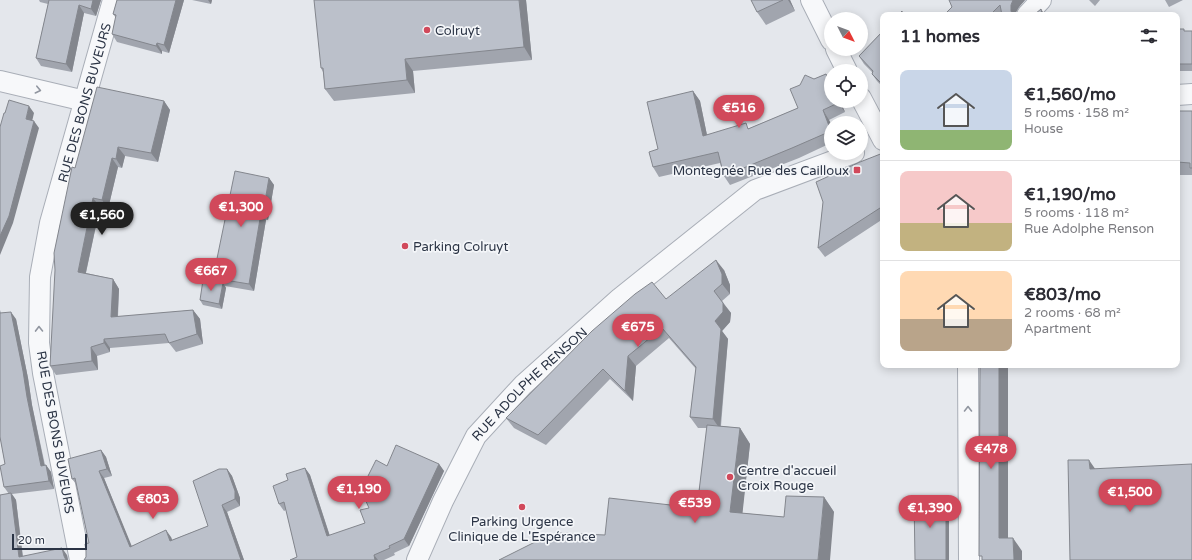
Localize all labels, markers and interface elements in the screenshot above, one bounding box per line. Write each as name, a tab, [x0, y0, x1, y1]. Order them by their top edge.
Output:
north arrow	[824, 12, 868, 56]
map controls	[824, 12, 868, 160]
street label: RUE DES BONS BUVEURS	[55, 21, 115, 184]
place label: Colruyt	[435, 23, 480, 39]
marker: Colruyt	[422, 25, 432, 35]
icon: filters	[1138, 25, 1160, 47]
text: 11 homes	[900, 26, 980, 47]
button: locate	[824, 64, 868, 108]
text: €1,560/mo	[1024, 84, 1116, 105]
one-way arrow	[35, 85, 41, 93]
icon: home	[932, 86, 980, 134]
pin: €516	[715, 95, 763, 129]
text: €516	[722, 100, 756, 116]
text: 5 rooms · 158 m²	[1024, 105, 1129, 121]
button: layers	[824, 116, 868, 160]
text: House	[1024, 121, 1063, 137]
place label: Montegnée Rue des Cailloux	[673, 163, 849, 179]
marker: Montegnée Rue des Cailloux	[852, 165, 862, 175]
text: €1,190/mo	[1024, 184, 1116, 205]
icon: home	[932, 187, 980, 235]
pin: €1,300	[208, 194, 274, 228]
text: €1,300	[219, 199, 263, 215]
pin: €1,560	[69, 202, 135, 236]
text: 5 rooms · 118 m²	[1024, 205, 1129, 221]
text: €1,560	[80, 207, 124, 223]
text: Rue Adolphe Renson	[1024, 221, 1154, 237]
place label: Parking Colruyt	[413, 239, 509, 255]
marker: Parking Colruyt	[400, 241, 410, 251]
pin: €667	[187, 258, 235, 292]
text: €667	[194, 263, 228, 279]
text: €803/mo	[1024, 284, 1101, 305]
icon: home	[932, 287, 980, 335]
text: 2 rooms · 68 m²	[1024, 305, 1121, 321]
pin: €675	[614, 314, 662, 348]
text: €675	[621, 319, 655, 335]
text: Apartment	[1024, 321, 1091, 337]
street label: RUE ADOLPHE RENSON	[469, 324, 591, 444]
one-way arrow	[35, 326, 43, 332]
street label: RUE DES BONS BUVEURS	[33, 350, 77, 515]
one-way arrow	[964, 406, 972, 412]
pin: €478	[967, 436, 1015, 470]
text: €478	[974, 441, 1008, 457]
place label: Centre d'accueil Croix Rouge	[738, 463, 836, 494]
marker: Centre d'accueil Croix Rouge	[725, 472, 735, 482]
pin: €1,190	[326, 476, 392, 510]
pin: €1,500	[1097, 479, 1163, 513]
text: €1,190	[337, 481, 381, 497]
text: €1,500	[1108, 484, 1152, 500]
pin: €803	[129, 486, 177, 520]
pin: €539	[671, 490, 719, 524]
text: €803	[136, 491, 170, 507]
text: €539	[678, 495, 712, 511]
pin: €1,390	[897, 495, 963, 529]
text: €1,390	[908, 500, 952, 516]
marker: Parking Urgence Clinique de L'Espérance	[517, 502, 527, 512]
place label: Parking Urgence Clinique de L'Espérance	[448, 514, 596, 545]
scale bar	[12, 532, 87, 551]
text: 20 m	[18, 534, 45, 547]

